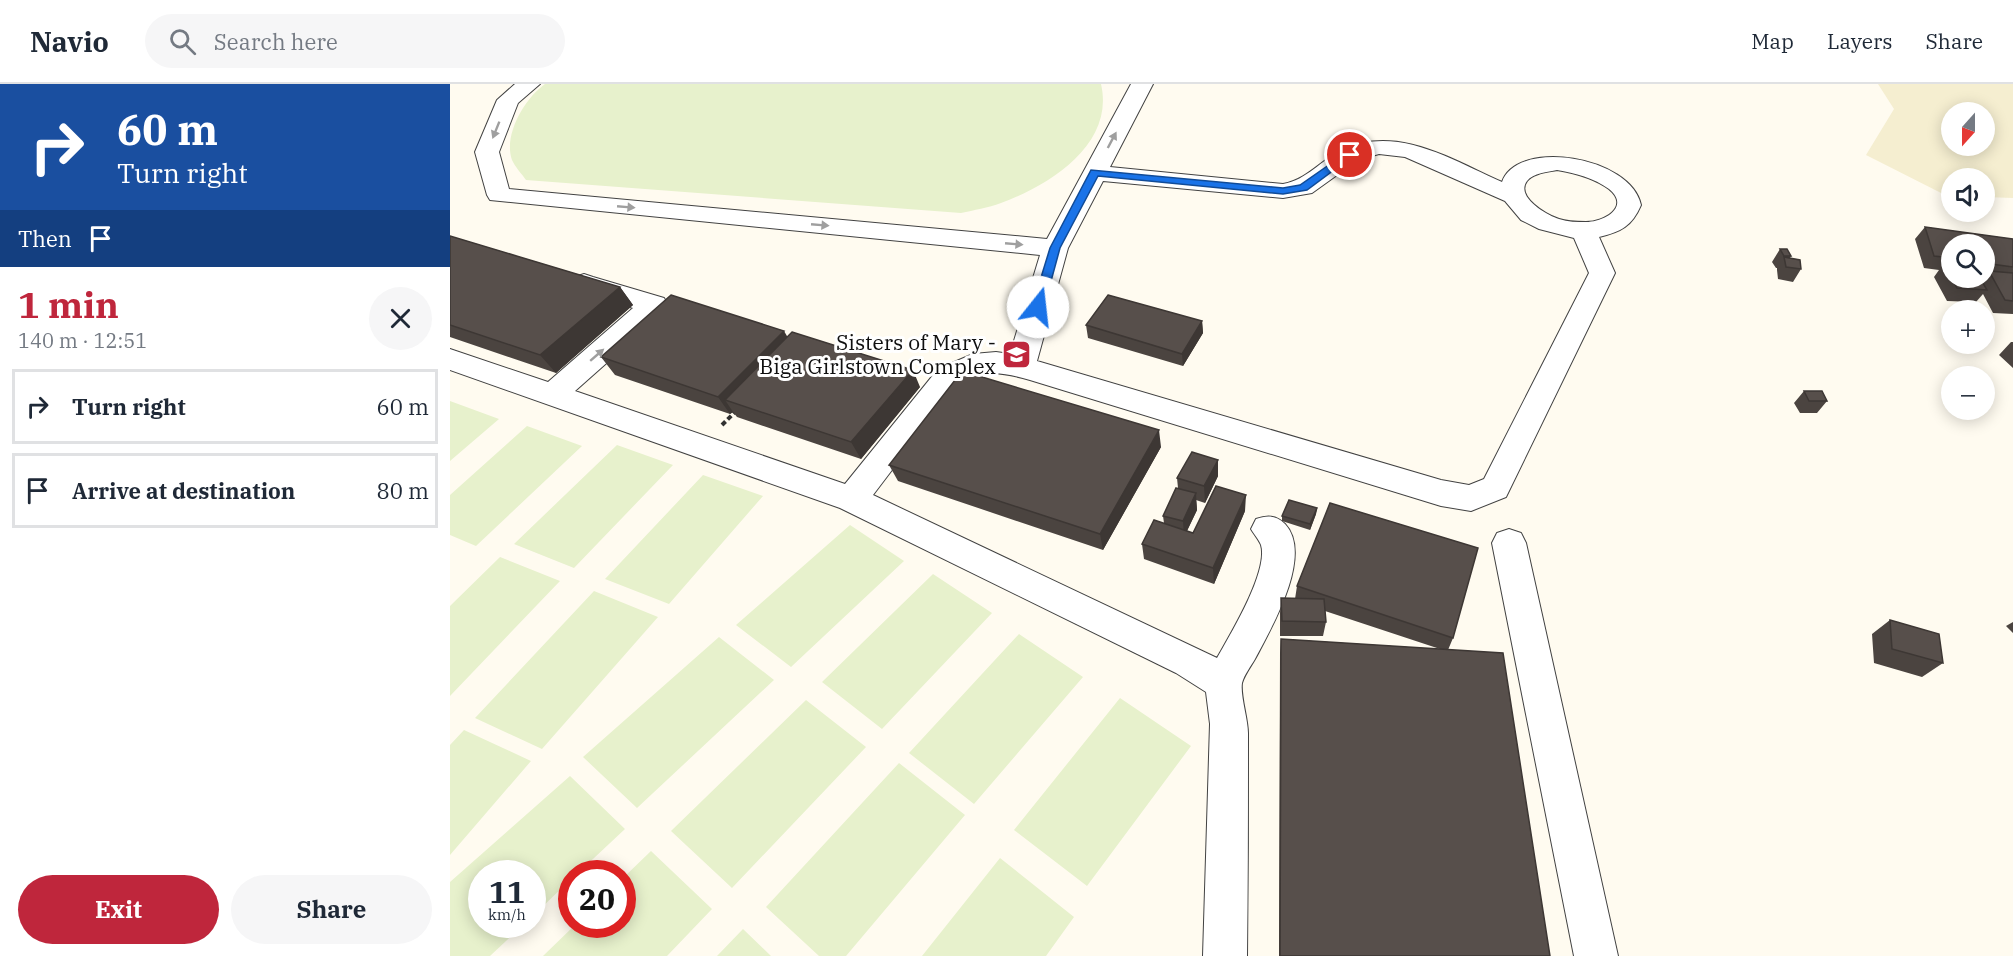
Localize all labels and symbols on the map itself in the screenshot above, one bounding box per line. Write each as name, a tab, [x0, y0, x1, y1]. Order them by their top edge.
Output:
north arrow	[1941, 102, 1995, 156]
one-way arrow	[491, 122, 501, 140]
pin	[1324, 129, 1375, 180]
one-way arrow	[1107, 131, 1117, 148]
one-way arrow	[616, 202, 635, 212]
one-way arrow	[810, 220, 829, 230]
one-way arrow	[1004, 239, 1023, 249]
position arrow	[1006, 275, 1070, 339]
place label: Sisters of Mary - Biga Girlstown Complex	[759, 328, 996, 380]
school or university icon: Sisters of Mary - Biga Girlstown Complex	[1001, 339, 1033, 371]
one-way arrow	[589, 349, 604, 362]
speed limit sign: 20	[558, 860, 636, 938]

